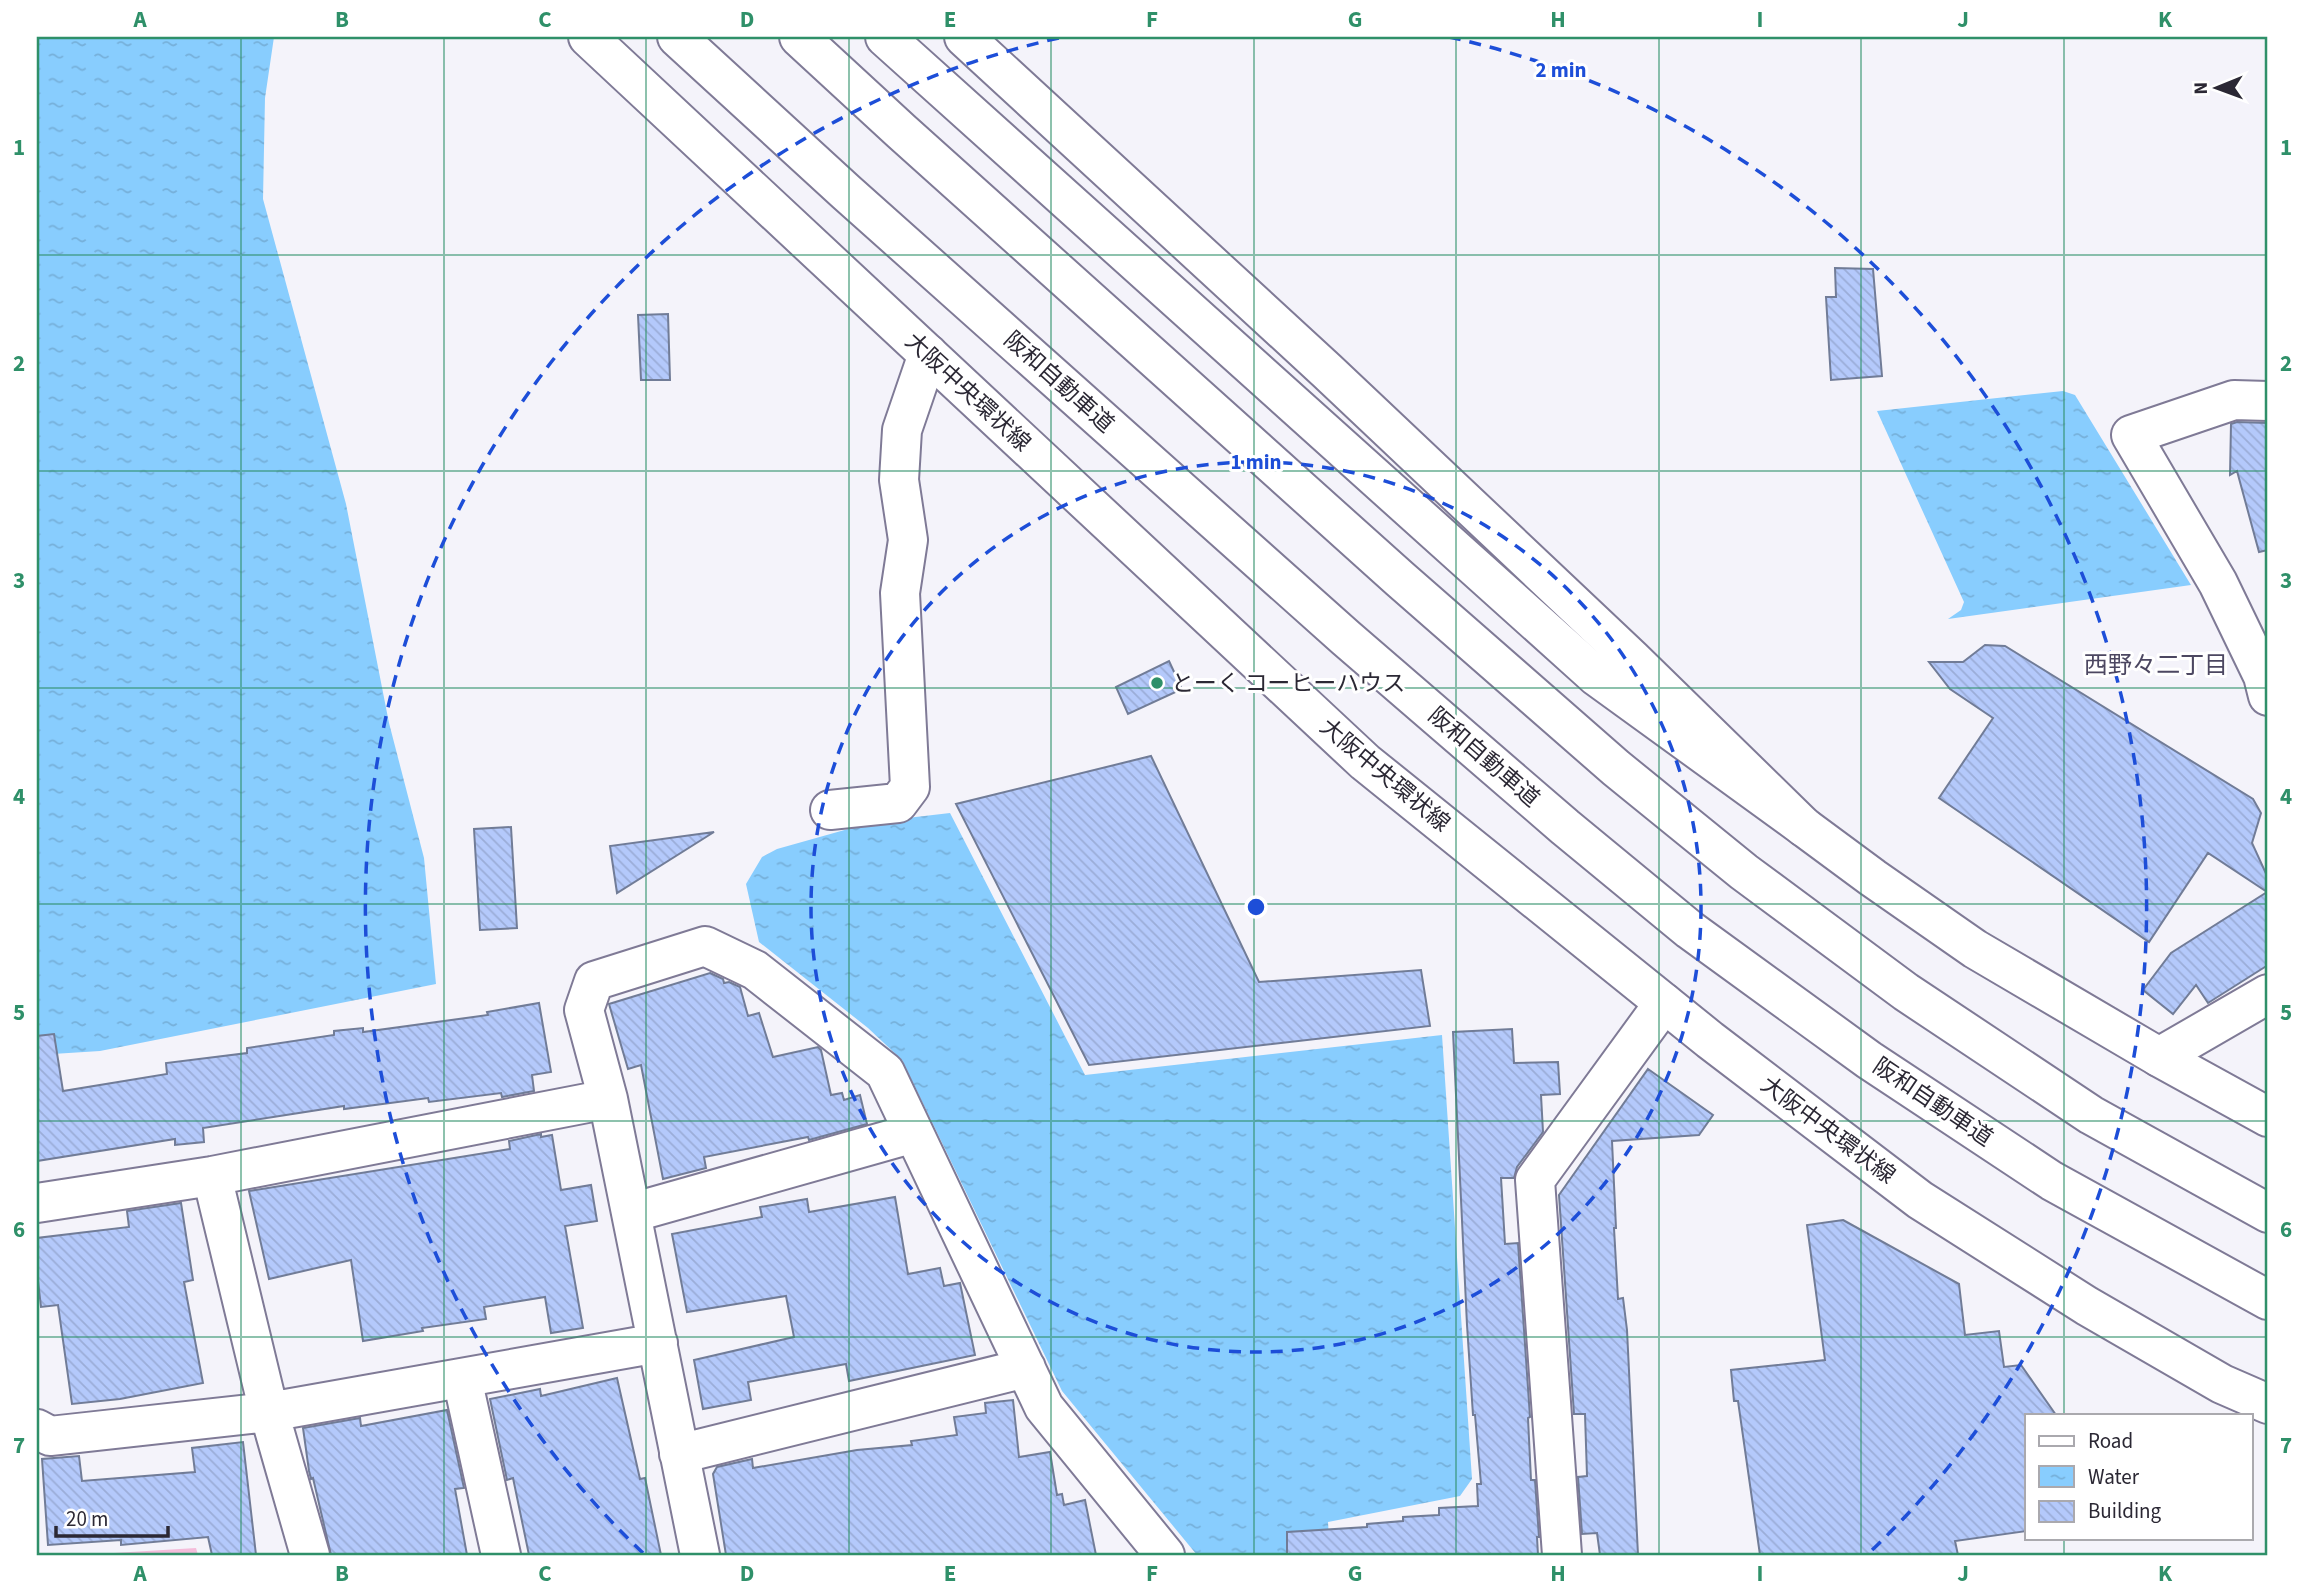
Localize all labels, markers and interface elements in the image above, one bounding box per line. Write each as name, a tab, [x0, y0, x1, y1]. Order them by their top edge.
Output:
text: A	[132, 3, 147, 36]
text: B	[335, 3, 349, 36]
text: C	[538, 3, 552, 36]
text: D	[740, 3, 754, 36]
text: E	[944, 3, 956, 36]
text: F	[1146, 3, 1158, 36]
text: G	[1348, 3, 1362, 36]
text: H	[1550, 3, 1566, 36]
text: I	[1757, 3, 1763, 36]
text: J	[1957, 3, 1969, 36]
text: K	[2158, 3, 2173, 36]
north arrow	[2182, 52, 2252, 122]
text: 2 min	[1535, 55, 1587, 85]
text: N	[2188, 82, 2215, 95]
text: 1	[13, 131, 25, 164]
text: 1	[2280, 131, 2292, 164]
street label: 阪和自動車道	[997, 324, 1121, 440]
street label: 大阪中央環状線	[898, 325, 1038, 459]
text: 2	[13, 347, 25, 380]
text: 2	[2280, 347, 2292, 380]
text: 1 min	[1230, 447, 1282, 477]
text: 3	[13, 564, 25, 597]
text: 3	[2280, 564, 2292, 597]
district label: 西野々二丁目	[2084, 648, 2228, 683]
place label: とーく コーヒーハウス	[1171, 667, 1405, 700]
marker: とーく コーヒーハウス	[1149, 675, 1165, 691]
street label: 阪和自動車道	[1421, 699, 1547, 815]
street label: 大阪中央環状線	[1313, 711, 1457, 839]
text: 4	[13, 780, 25, 813]
text: 4	[2280, 780, 2292, 813]
centre of rings	[1244, 895, 1268, 919]
text: 5	[13, 996, 25, 1029]
text: 5	[2280, 996, 2292, 1029]
street label: 阪和自動車道	[1867, 1050, 1999, 1154]
street label: 大阪中央環状線	[1754, 1068, 1902, 1192]
text: 6	[13, 1213, 25, 1246]
text: 6	[2280, 1213, 2292, 1246]
legend	[2025, 1414, 2252, 1540]
text: Road	[2088, 1426, 2133, 1456]
text: 7	[13, 1429, 25, 1462]
text: 7	[2280, 1429, 2292, 1462]
text: Water	[2088, 1462, 2140, 1492]
scale bar	[56, 1494, 168, 1538]
text: Building	[2088, 1496, 2162, 1526]
text: 20 m	[66, 1504, 108, 1534]
text: A	[132, 1557, 147, 1590]
text: B	[335, 1557, 349, 1590]
text: C	[538, 1557, 552, 1590]
text: D	[740, 1557, 754, 1590]
text: E	[944, 1557, 956, 1590]
text: F	[1146, 1557, 1158, 1590]
text: G	[1348, 1557, 1362, 1590]
text: H	[1550, 1557, 1566, 1590]
text: I	[1757, 1557, 1763, 1590]
text: J	[1957, 1557, 1969, 1590]
text: K	[2158, 1557, 2173, 1590]

